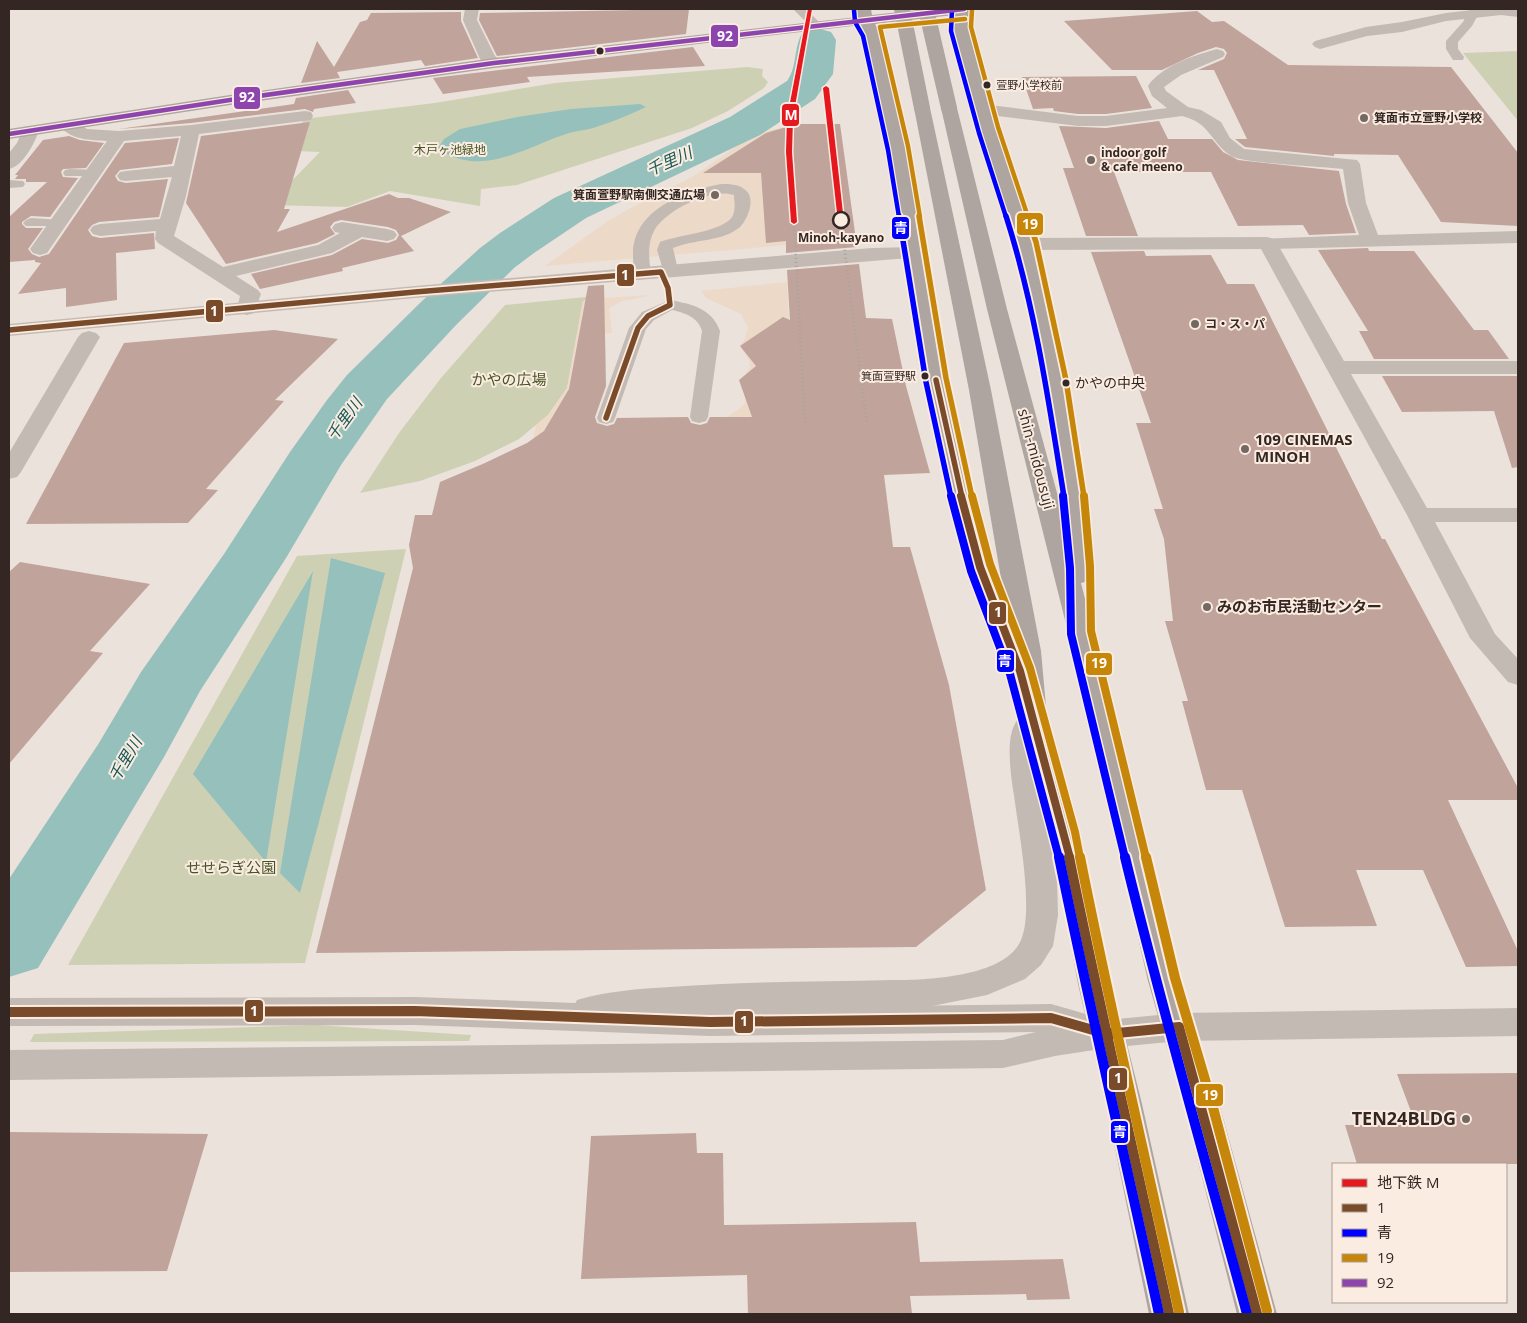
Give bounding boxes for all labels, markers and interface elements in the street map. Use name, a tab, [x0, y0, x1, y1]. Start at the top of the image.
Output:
line badge: 92	[710, 24, 739, 48]
text: 92	[717, 26, 733, 45]
unlabelled marker	[595, 46, 605, 56]
place label: 萱野小学校前	[996, 77, 1062, 92]
marker: 萱野小学校前	[982, 80, 992, 90]
line badge: 92	[233, 86, 261, 110]
text: 92	[239, 87, 255, 106]
line badge: M	[781, 103, 800, 127]
text: M	[784, 105, 798, 124]
place label: 箕面市立萱野小学校	[1374, 109, 1482, 126]
marker: 箕面市立萱野小学校	[1358, 112, 1370, 124]
water label: 千里川	[643, 140, 697, 181]
park label: 木戸ヶ池緑地	[414, 141, 486, 158]
place label: indoor golf & cafe meeno	[1101, 144, 1183, 175]
marker: indoor golf & cafe meeno	[1085, 154, 1097, 166]
place label: 箕面萱野駅南側交通広場	[573, 186, 705, 203]
marker: 箕面萱野駅南側交通広場	[709, 189, 721, 201]
marker: Minoh-kayano	[832, 211, 850, 229]
line badge: 19	[1016, 212, 1044, 236]
text: 19	[1022, 214, 1038, 233]
line badge: 青	[891, 216, 910, 240]
text: 青	[894, 218, 908, 237]
place label: Minoh-kayano	[798, 229, 884, 246]
line badge: 1	[616, 263, 635, 287]
text: 1	[621, 265, 629, 284]
line badge: 1	[205, 299, 224, 323]
text: 1	[210, 301, 218, 320]
place label: コ・ス・パ	[1205, 315, 1265, 332]
marker: コ・ス・パ	[1189, 318, 1201, 330]
place label: 箕面萱野駅	[861, 368, 916, 383]
park label: かやの広場	[471, 369, 547, 389]
marker: 箕面萱野駅	[920, 371, 930, 381]
place label: かやの中央	[1075, 373, 1145, 392]
marker: かやの中央	[1061, 378, 1071, 388]
water label: 千里川	[321, 392, 368, 445]
street label: shin-midousuji	[1014, 406, 1060, 511]
place label: 109 CINEMAS MINOH	[1255, 429, 1353, 466]
marker: 109 CINEMAS MINOH	[1239, 443, 1251, 455]
place label: みのお市民活動センター	[1217, 596, 1382, 616]
line badge: 1	[988, 601, 1007, 625]
marker: みのお市民活動センター	[1201, 601, 1213, 613]
text: 1	[994, 602, 1002, 621]
line badge: 青	[996, 649, 1015, 673]
text: 青	[998, 651, 1012, 670]
line badge: 19	[1085, 652, 1113, 676]
text: 19	[1091, 653, 1107, 672]
water label: 千里川	[103, 731, 148, 785]
park label: せせらぎ公園	[186, 857, 276, 877]
line badge: 1	[244, 999, 264, 1023]
text: 1	[250, 1001, 258, 1020]
line badge: 1	[734, 1010, 754, 1034]
text: 1	[740, 1011, 748, 1030]
line badge: 1	[1108, 1067, 1128, 1091]
text: 1	[1114, 1068, 1122, 1087]
line badge: 19	[1195, 1083, 1224, 1107]
text: 19	[1202, 1085, 1218, 1104]
place label: TEN24BLDG	[1352, 1106, 1456, 1130]
marker: TEN24BLDG	[1460, 1113, 1472, 1125]
line badge: 青	[1110, 1120, 1129, 1144]
text: 青	[1113, 1122, 1127, 1141]
legend	[1332, 1163, 1507, 1303]
text: 地下鉄 M	[1377, 1172, 1439, 1192]
text: 1	[1377, 1197, 1386, 1217]
text: 青	[1377, 1222, 1392, 1242]
text: 19	[1377, 1247, 1394, 1267]
text: 92	[1377, 1272, 1394, 1292]

